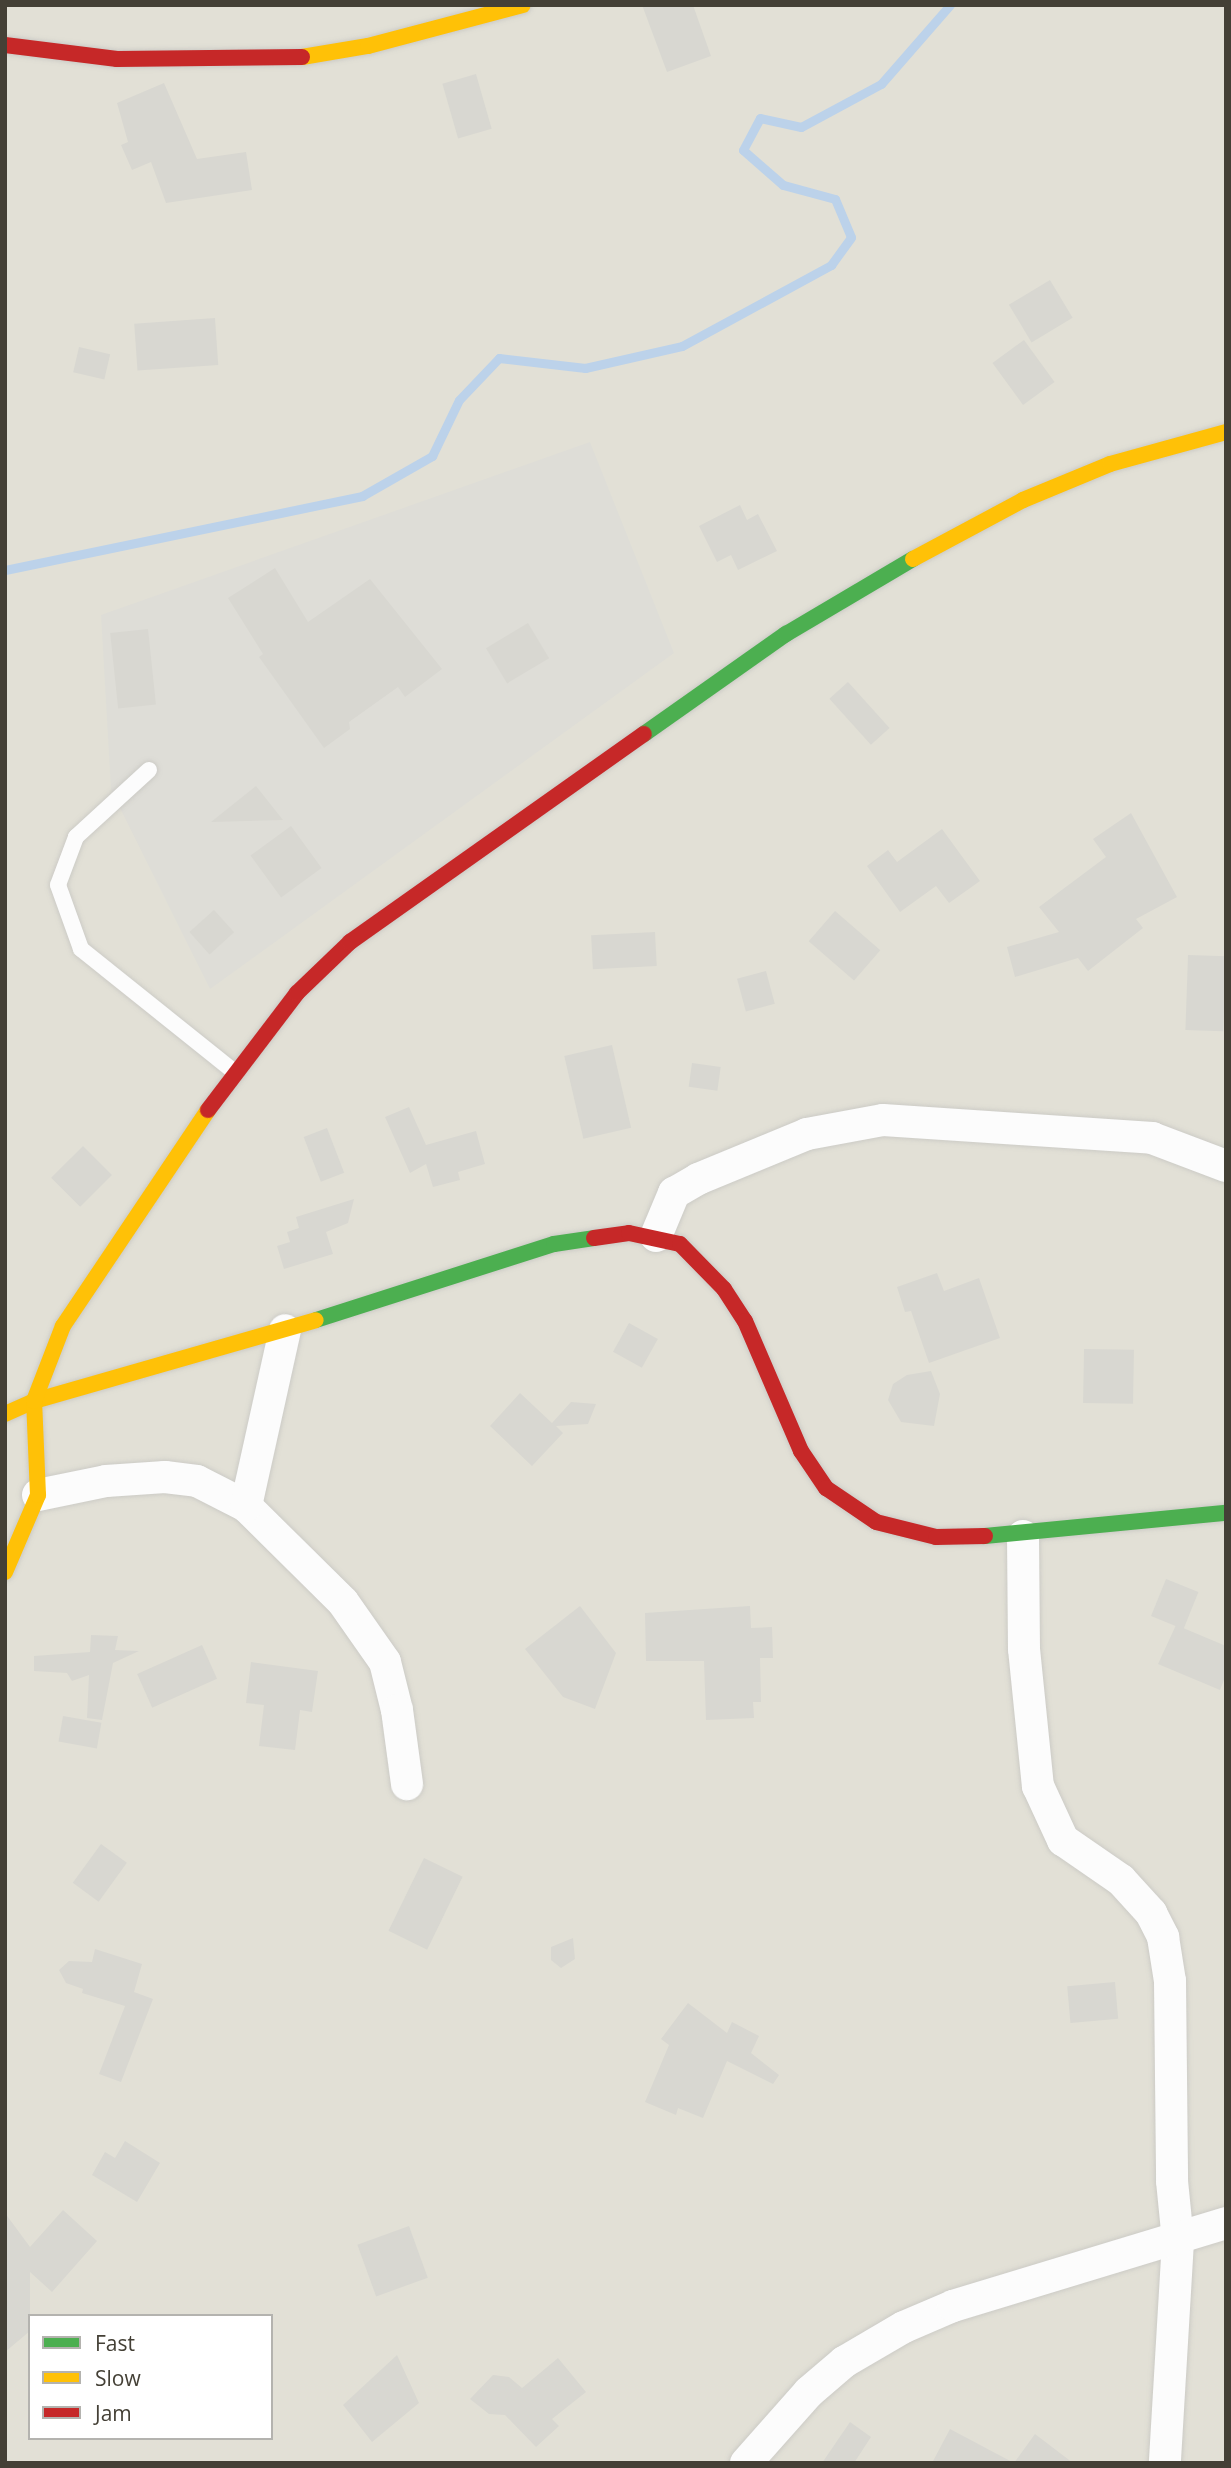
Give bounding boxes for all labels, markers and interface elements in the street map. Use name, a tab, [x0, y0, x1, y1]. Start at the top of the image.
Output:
legend	[28, 2314, 273, 2440]
text: Fast	[95, 2329, 135, 2357]
text: Slow	[95, 2364, 141, 2392]
text: Jam	[95, 2399, 132, 2427]

